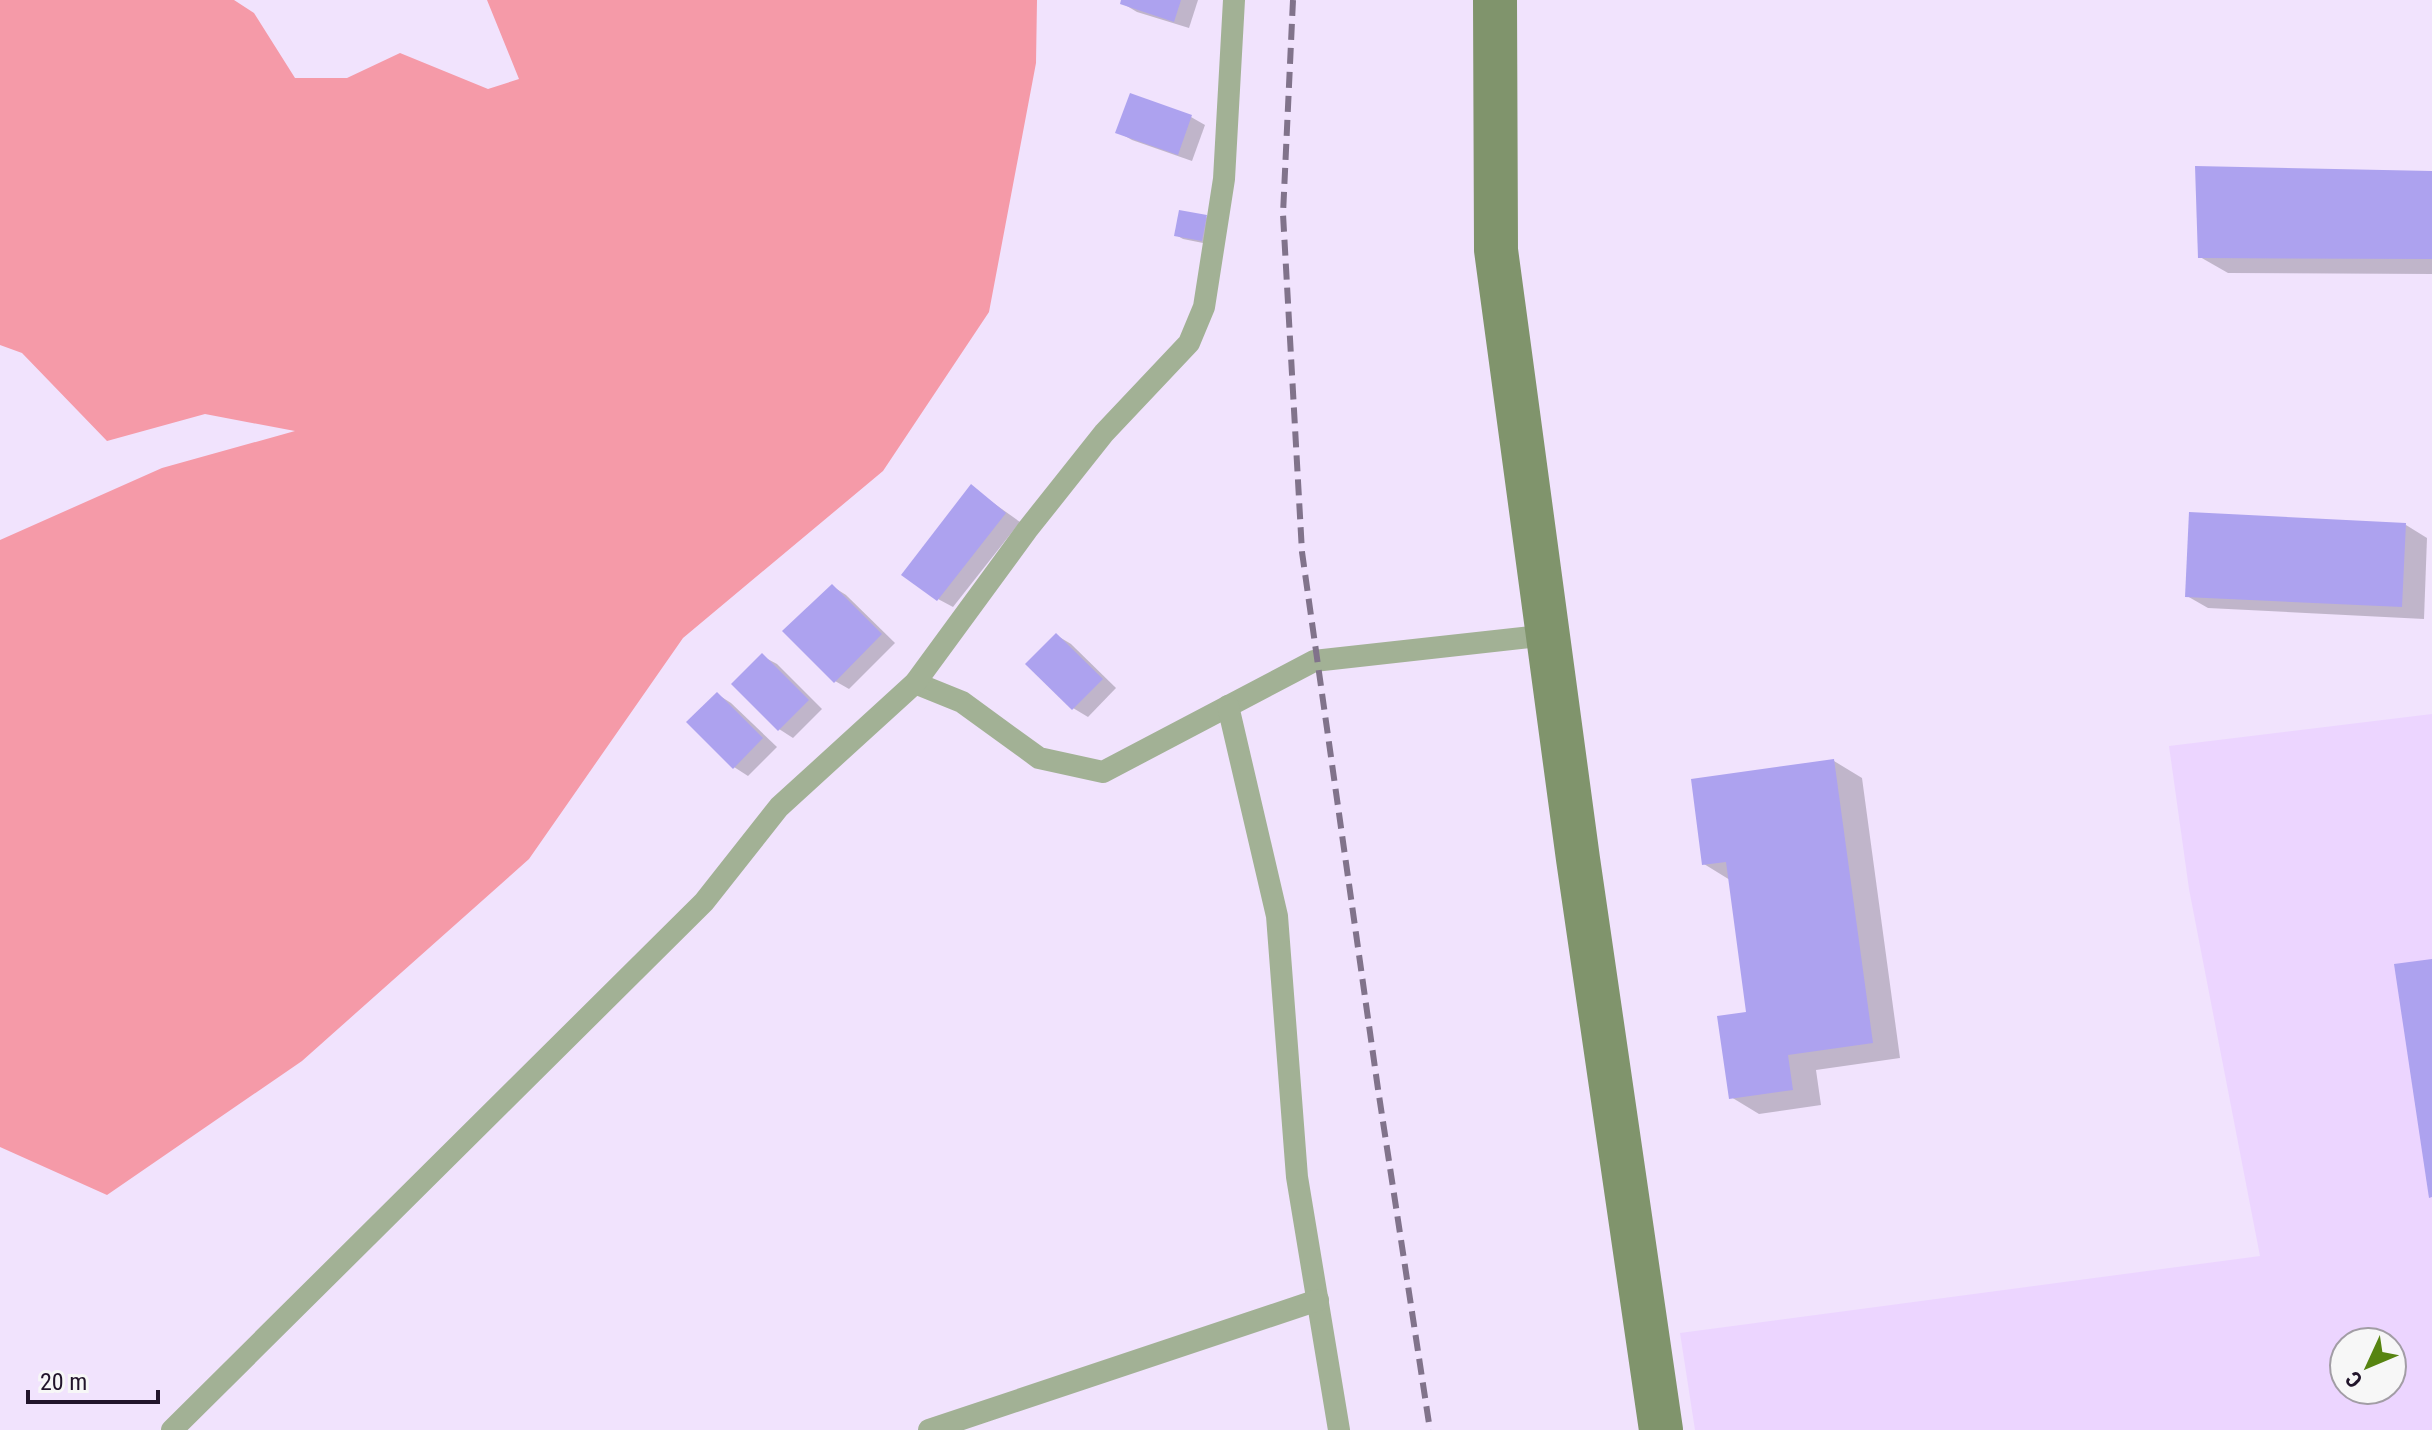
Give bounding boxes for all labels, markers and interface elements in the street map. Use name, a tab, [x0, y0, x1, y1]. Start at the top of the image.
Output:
north arrow	[2328, 1326, 2408, 1406]
scale bar	[28, 1354, 158, 1404]
text: С	[2341, 1366, 2367, 1393]
text: 20 m	[40, 1368, 87, 1396]

